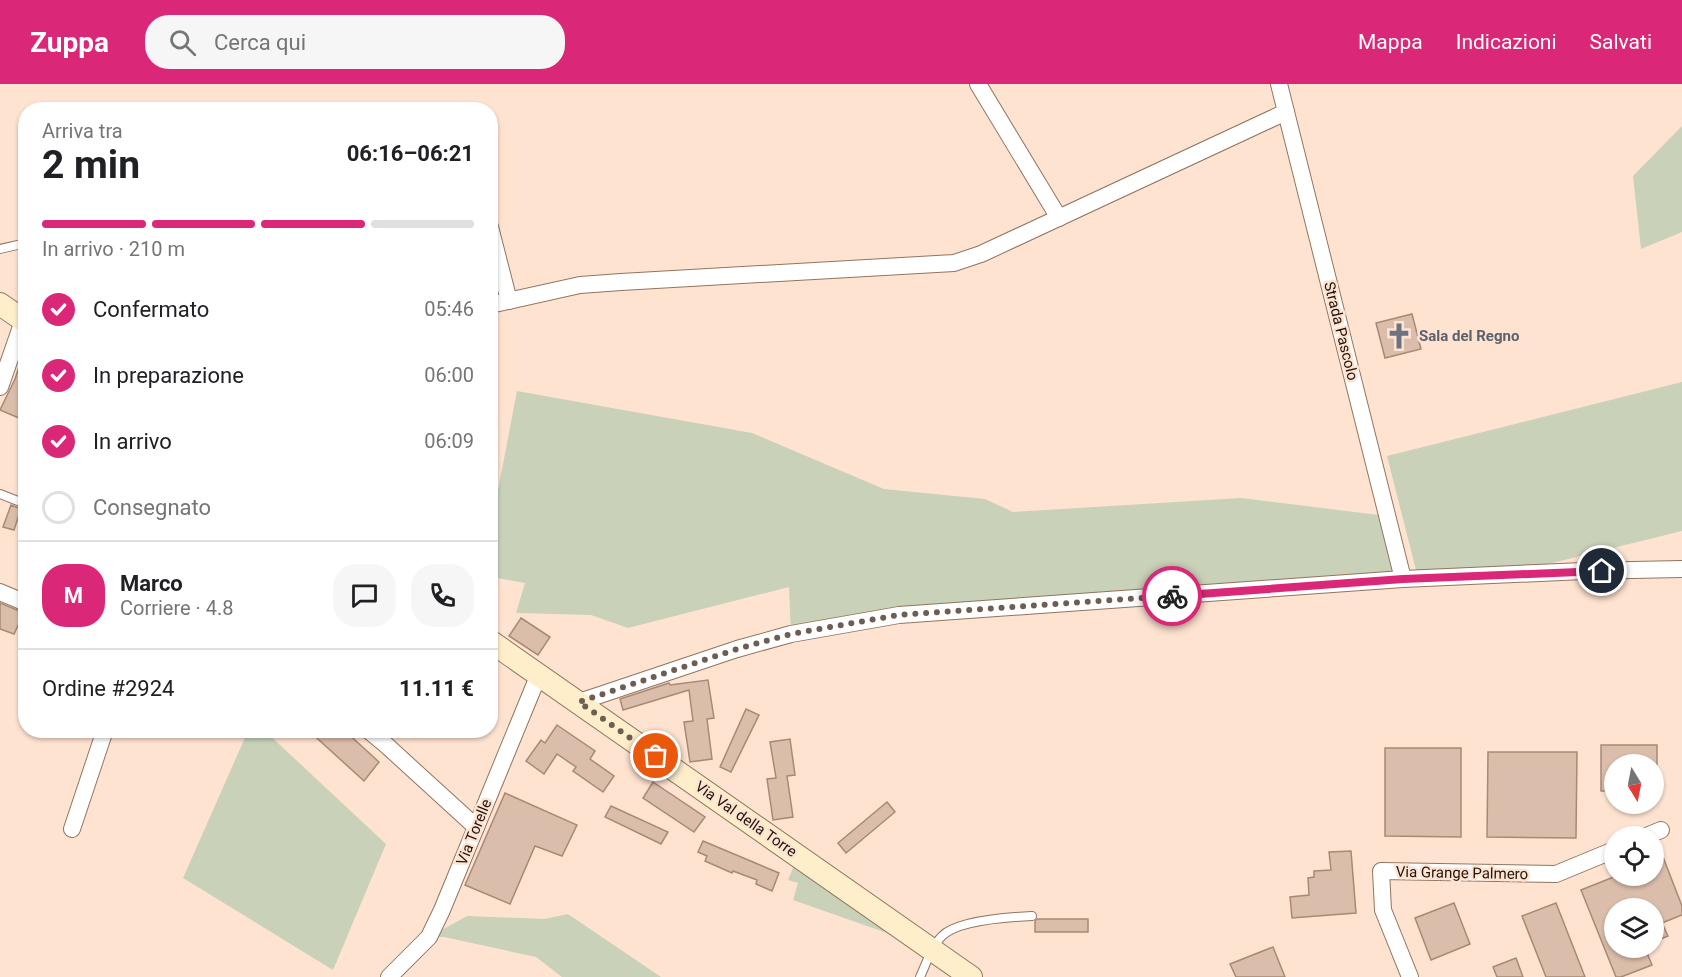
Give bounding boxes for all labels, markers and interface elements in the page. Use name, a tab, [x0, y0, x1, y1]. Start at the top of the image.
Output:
search box	[145, 15, 565, 69]
text: Zuppa	[30, 26, 109, 59]
icon: search	[166, 26, 199, 59]
text: Cerca qui	[214, 30, 306, 55]
text: Mappa	[1358, 30, 1423, 54]
text: Indicazioni	[1456, 30, 1557, 54]
text: Salvati	[1590, 30, 1652, 54]
text: Arriva tra	[42, 119, 123, 143]
text: 06:16–06:21	[347, 141, 474, 166]
text: 2 min	[42, 142, 140, 188]
text: In arrivo · 210 m	[42, 237, 185, 261]
street label: Strada Pascolo	[1320, 280, 1362, 382]
icon: check	[42, 293, 75, 326]
text: Confermato	[93, 297, 209, 322]
text: 05:46	[424, 297, 474, 321]
church icon: Sala del Regno	[1384, 321, 1414, 351]
place label: Sala del Regno	[1419, 327, 1519, 345]
icon: check	[42, 359, 75, 392]
text: In preparazione	[93, 363, 244, 388]
text: 06:00	[424, 363, 474, 387]
icon: check	[42, 425, 75, 458]
text: In arrivo	[93, 429, 172, 454]
text: 06:09	[424, 429, 474, 453]
text: Consegnato	[93, 495, 211, 520]
pin	[1576, 545, 1627, 596]
icon: home	[1585, 554, 1618, 587]
button: chat	[333, 564, 396, 627]
button: phone	[411, 564, 474, 627]
courier	[1142, 566, 1202, 626]
text: Marco	[120, 571, 183, 596]
icon: bike	[1156, 580, 1189, 613]
text: M	[64, 583, 83, 608]
text: Corriere · 4.8	[120, 596, 234, 620]
text: Ordine #2924	[42, 676, 174, 701]
text: 11.11 €	[399, 676, 474, 701]
pin	[630, 730, 681, 781]
icon: bag	[639, 739, 672, 772]
north arrow	[1604, 754, 1664, 814]
map controls	[1604, 754, 1664, 958]
street label: Via Val della Torre	[692, 777, 800, 861]
street label: Via Torelle	[453, 796, 495, 868]
button: locate	[1604, 826, 1664, 886]
street label: Via Grange Palmero	[1396, 863, 1528, 883]
button: layers	[1604, 898, 1664, 958]

